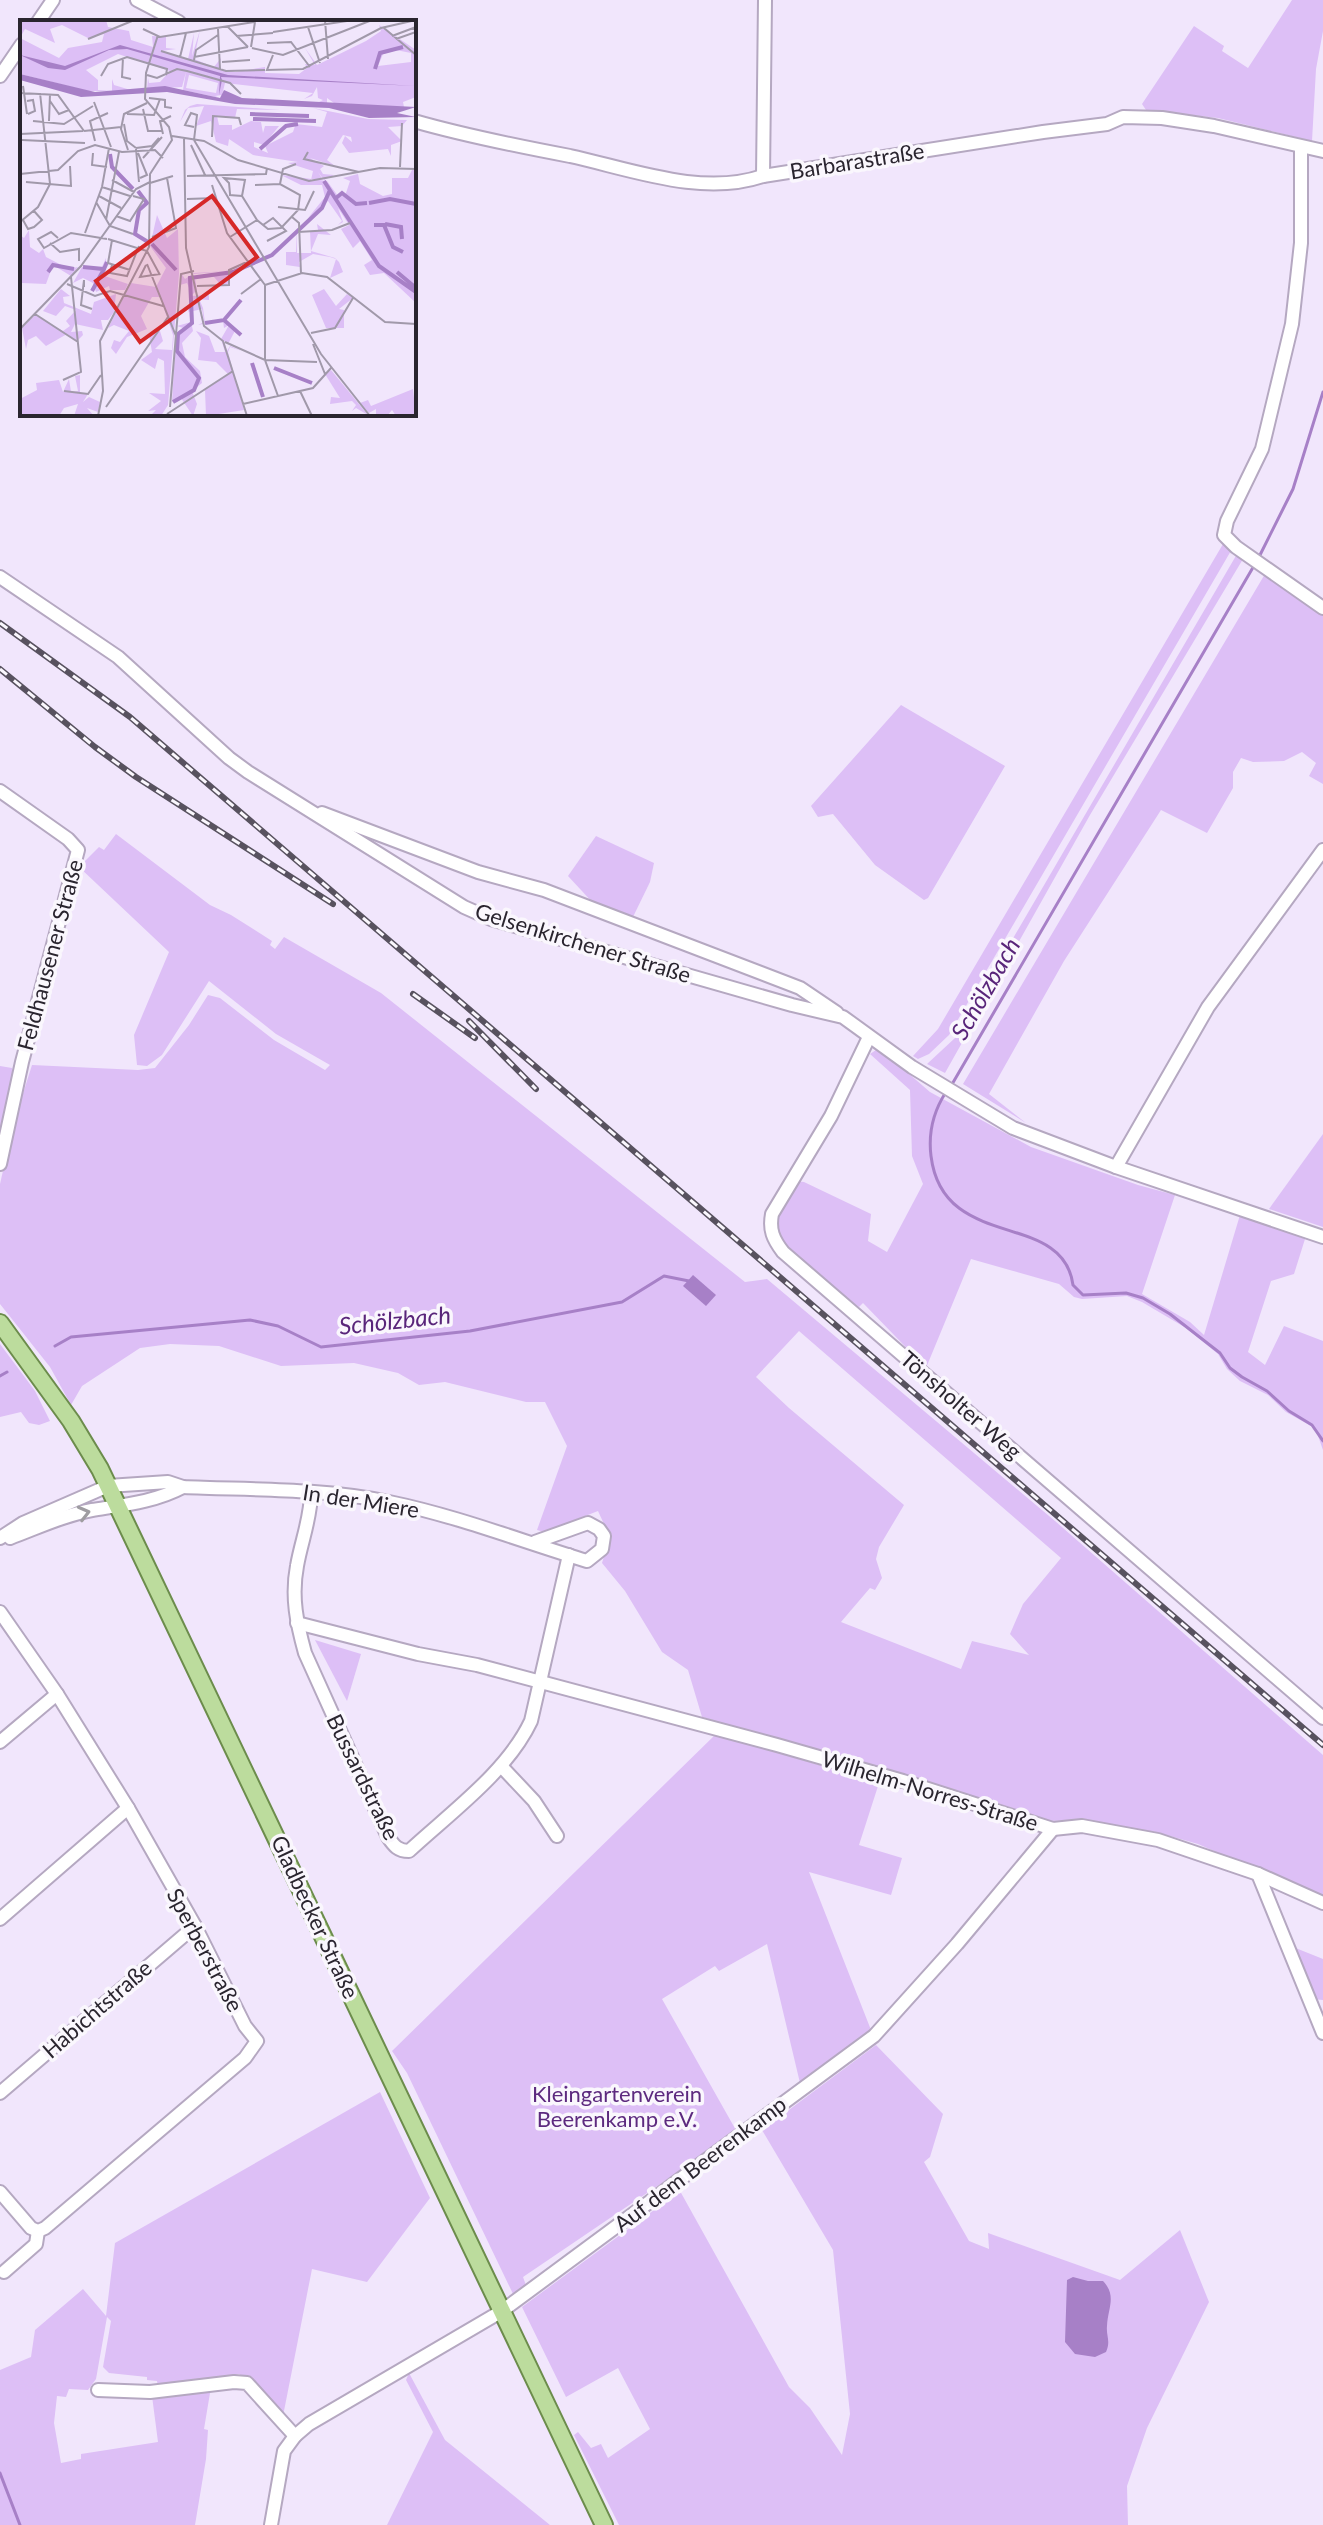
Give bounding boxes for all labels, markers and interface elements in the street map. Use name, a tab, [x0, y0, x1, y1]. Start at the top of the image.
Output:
inset map	[20, 20, 416, 416]
street label: Barbarastraße	[788, 137, 926, 184]
street label: Feldhausener Straße	[11, 856, 88, 1053]
street label: Gelsenkirchener Straße	[472, 897, 694, 988]
water label: Schölzbach	[944, 932, 1025, 1044]
water label: Schölzbach	[337, 1299, 452, 1340]
street label: Tönsholter Weg	[895, 1345, 1027, 1465]
street label: In der Miere	[301, 1478, 421, 1523]
one-way arrow	[77, 1505, 91, 1522]
street label: Bussardstraße	[321, 1709, 406, 1844]
street label: Wilhelm-Norres-Straße	[819, 1745, 1042, 1836]
street label: Gladbecker Straße	[266, 1831, 365, 2003]
street label: Sperberstraße	[162, 1883, 249, 2016]
street label: Habichtstraße	[36, 1954, 157, 2063]
park label: Kleingartenverein Beerenkamp e.V.	[532, 2080, 702, 2132]
street label: Auf dem Beerenkamp	[608, 2090, 791, 2237]

